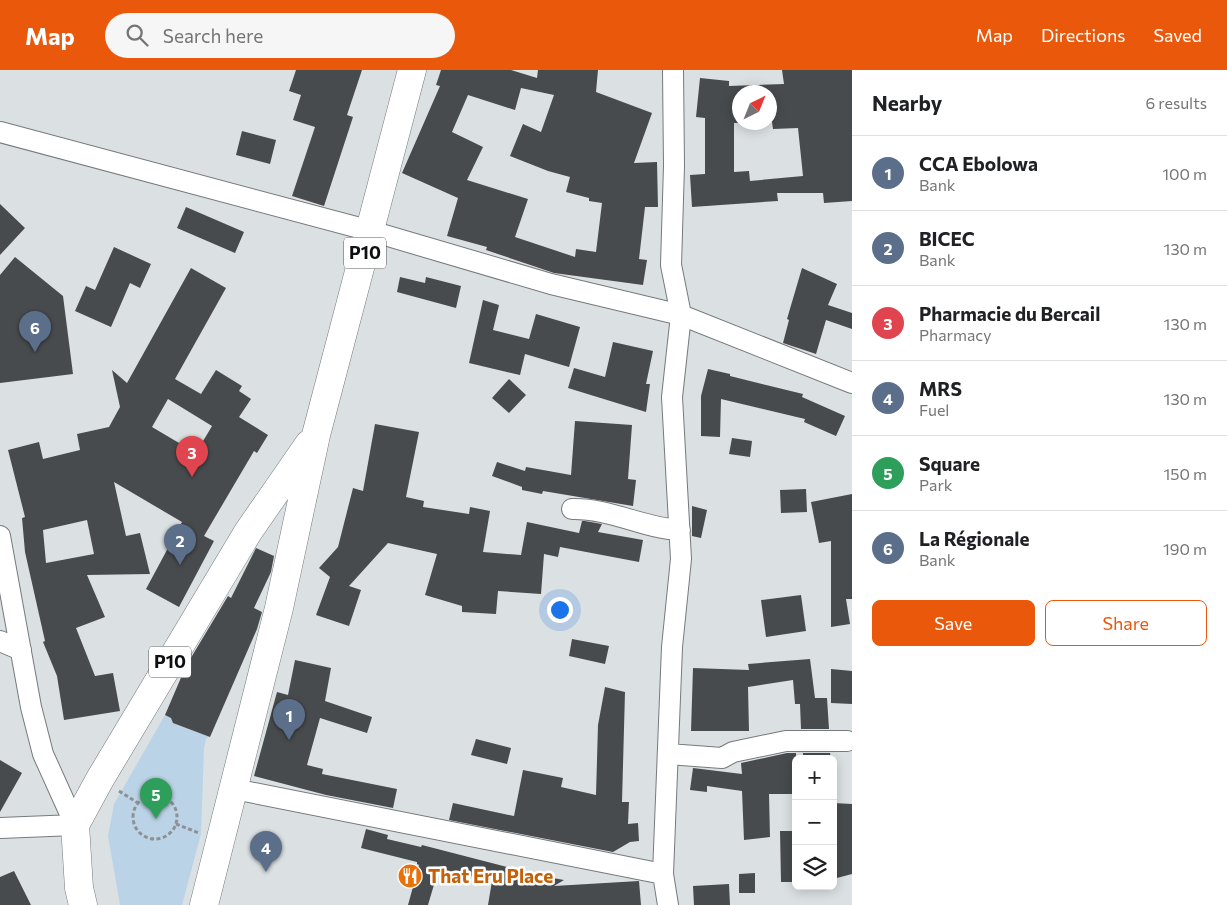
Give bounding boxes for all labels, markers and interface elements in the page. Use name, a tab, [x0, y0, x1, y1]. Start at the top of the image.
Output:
search box	[105, 13, 455, 58]
text: Map	[25, 21, 75, 50]
icon: search	[123, 21, 151, 49]
text: Search here	[163, 24, 263, 47]
text: Map	[976, 24, 1013, 46]
text: Directions	[1041, 24, 1125, 46]
text: Saved	[1153, 24, 1202, 46]
north arrow	[732, 85, 777, 130]
text: Nearby	[872, 90, 942, 115]
text: 6 results	[1146, 93, 1207, 112]
text: CCA Ebolowa	[919, 152, 1038, 175]
text: 1	[884, 164, 892, 183]
text: 100 m	[1162, 164, 1207, 183]
text: Bank	[919, 175, 956, 194]
text: BICEC	[919, 227, 975, 250]
road number: P10	[344, 238, 386, 268]
text: 2	[883, 239, 893, 258]
text: 130 m	[1164, 239, 1207, 258]
text: Bank	[919, 250, 956, 269]
text: Pharmacie du Bercail	[919, 302, 1100, 325]
pin: 6	[19, 311, 51, 352]
text: 3	[883, 314, 893, 333]
text: 130 m	[1164, 314, 1207, 333]
text: Pharmacy	[919, 325, 992, 344]
text: MRS	[919, 377, 962, 400]
text: 4	[883, 389, 893, 408]
text: 130 m	[1164, 389, 1207, 408]
text: Fuel	[919, 400, 949, 419]
pin: 3	[176, 436, 208, 477]
text: Square	[919, 452, 980, 475]
text: 5	[883, 464, 893, 483]
text: 150 m	[1164, 464, 1207, 483]
text: Park	[919, 475, 952, 494]
pin: 2	[164, 524, 196, 565]
text: La Régionale	[919, 527, 1029, 550]
text: 6	[883, 539, 893, 558]
text: 190 m	[1163, 539, 1207, 558]
text: Bank	[919, 550, 956, 569]
your location	[547, 597, 573, 623]
button: Save	[872, 600, 1035, 646]
button: Share	[1045, 600, 1207, 646]
road number: P10	[149, 646, 191, 678]
pin: 1	[273, 699, 305, 740]
map controls	[792, 755, 837, 890]
button: +	[792, 755, 837, 800]
pin: 5	[140, 778, 172, 819]
button: −	[792, 800, 837, 845]
pin: 4	[250, 831, 282, 872]
button: layers	[792, 845, 837, 890]
restaurant icon: That Eru Place	[397, 863, 423, 889]
place label: That Eru Place	[428, 864, 553, 887]

